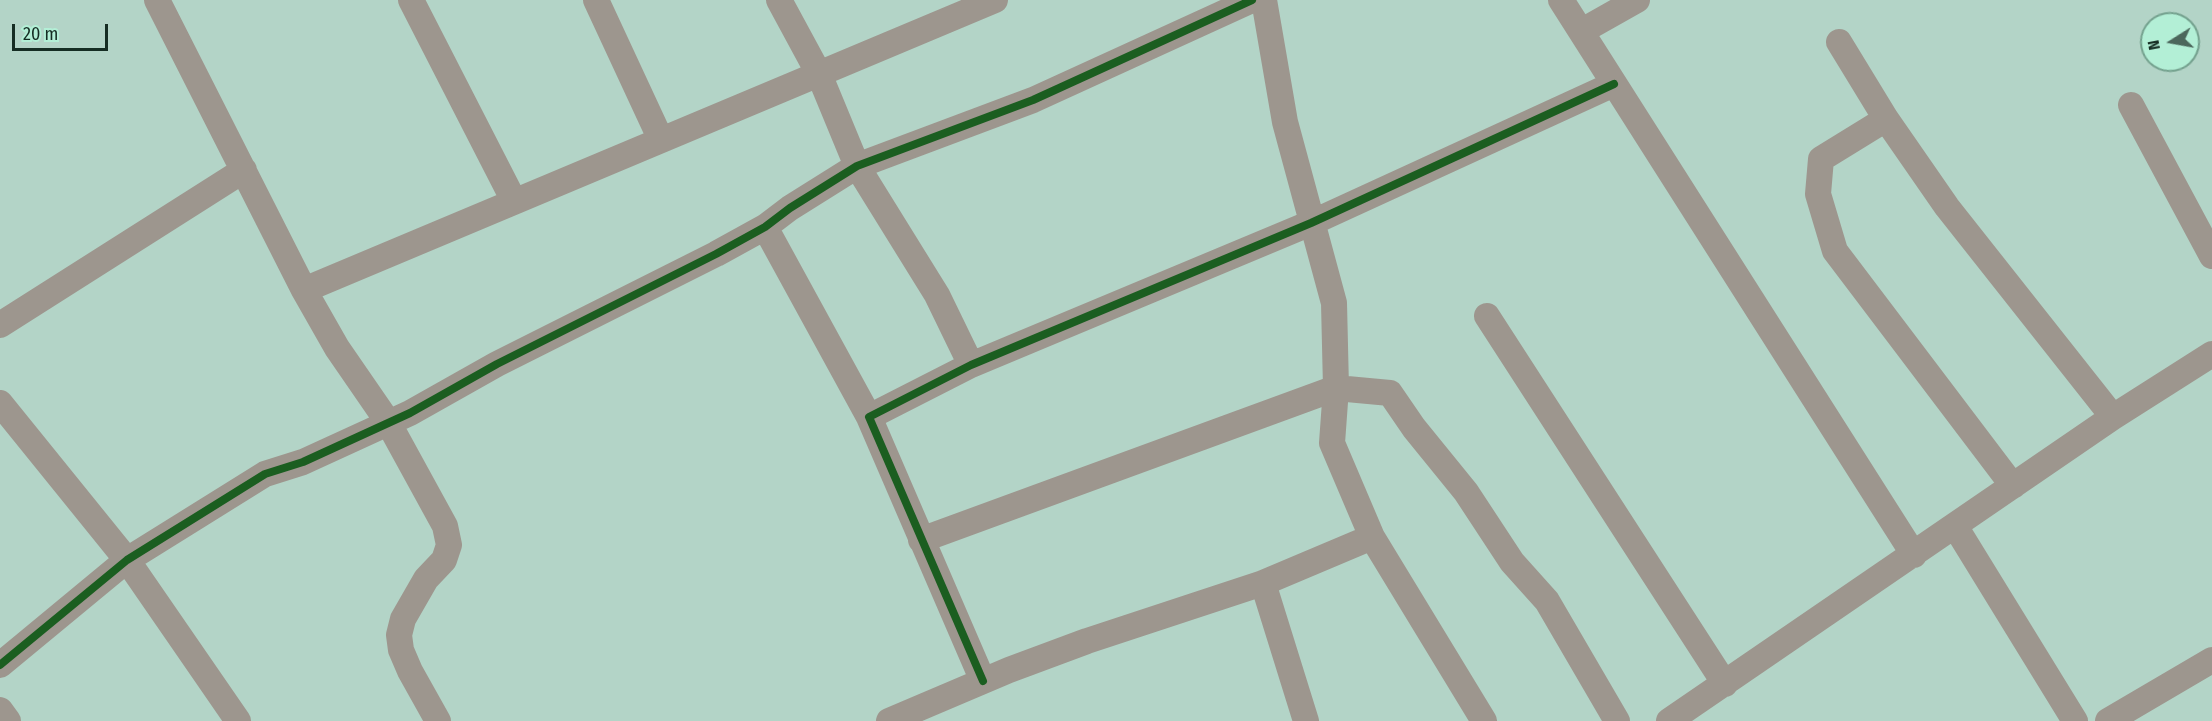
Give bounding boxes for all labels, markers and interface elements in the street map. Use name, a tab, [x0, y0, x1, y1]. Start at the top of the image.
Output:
scale bar	[15, 12, 111, 50]
north arrow	[2140, 12, 2200, 72]
text: 20 m	[23, 23, 58, 45]
text: N	[2144, 39, 2164, 52]

